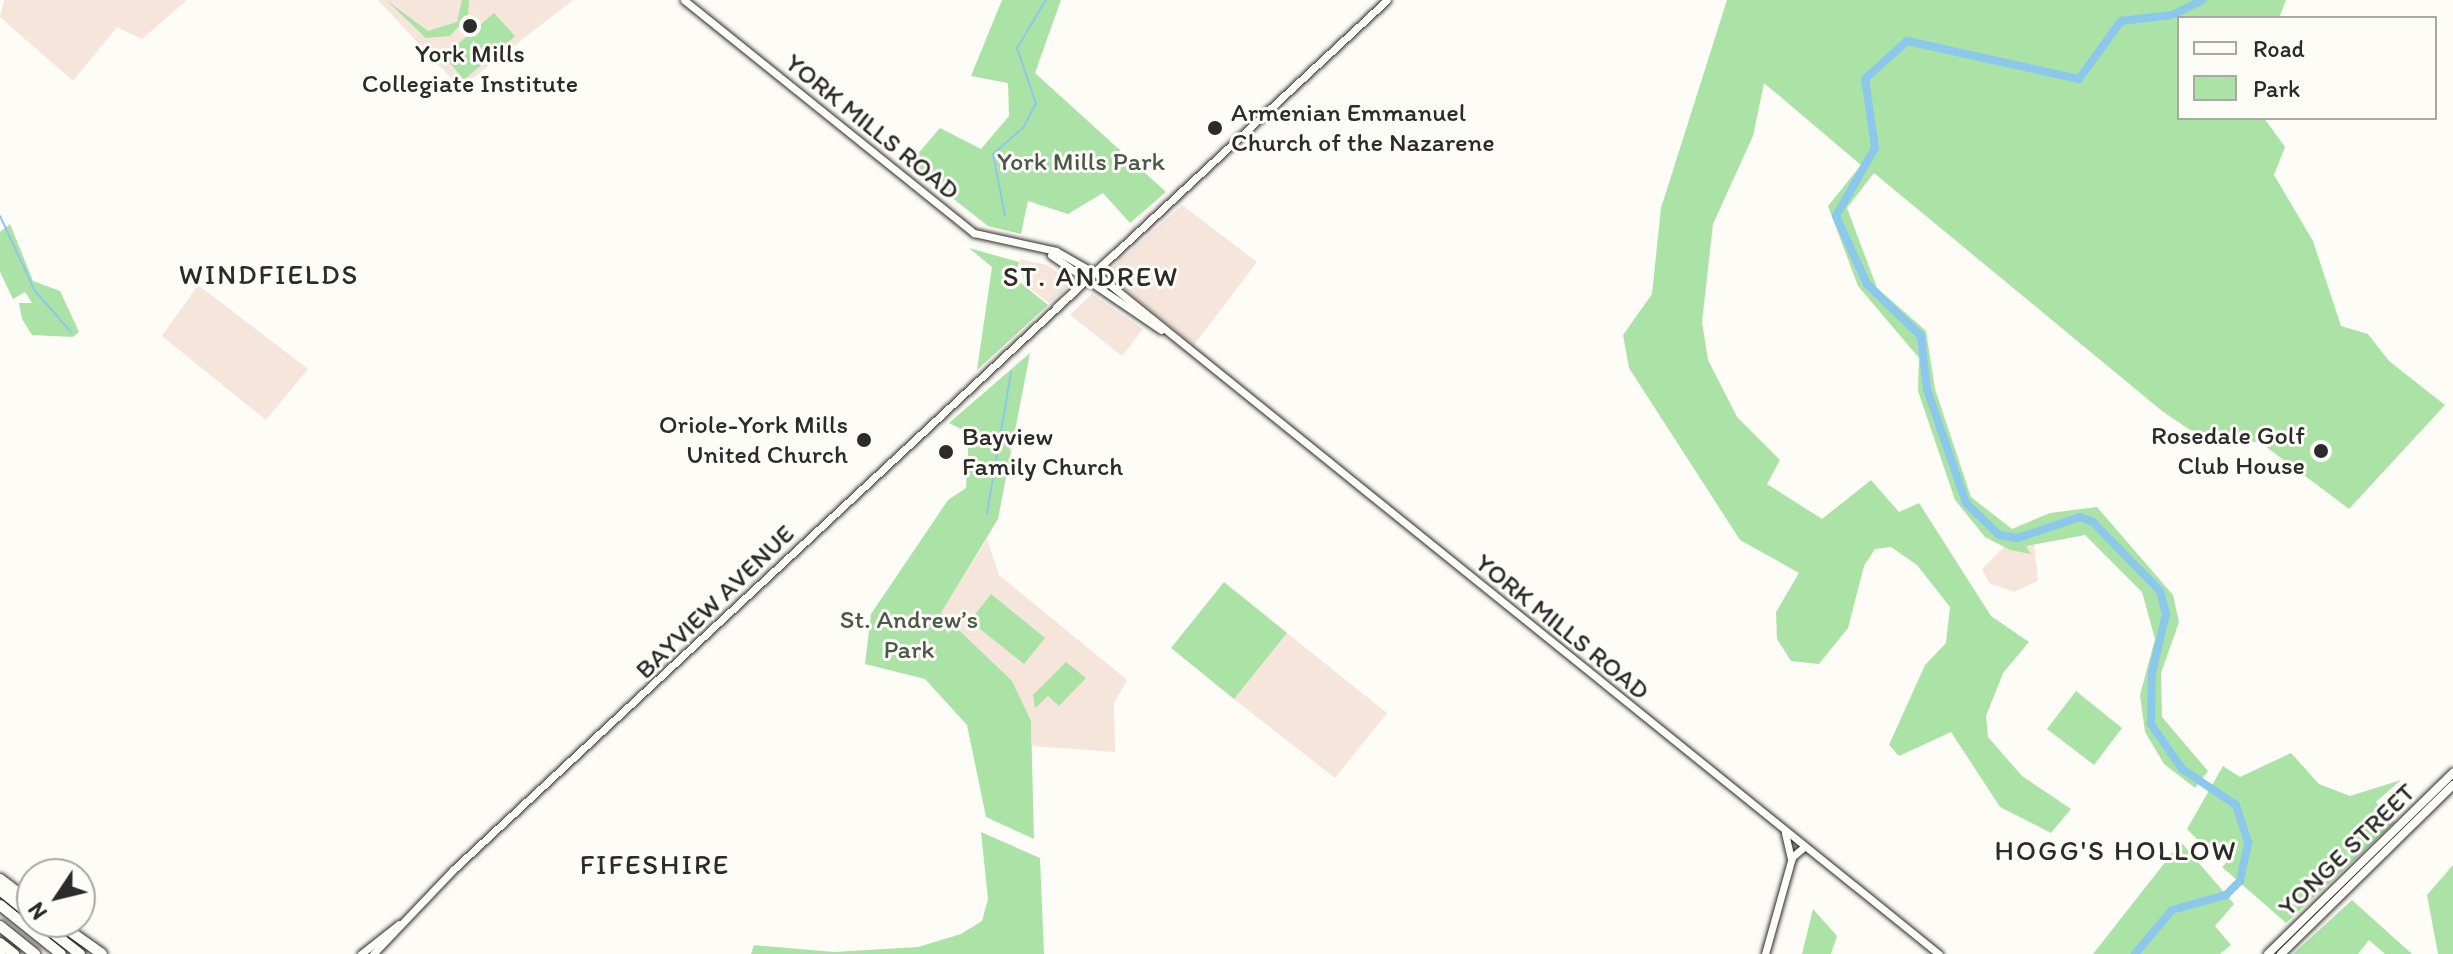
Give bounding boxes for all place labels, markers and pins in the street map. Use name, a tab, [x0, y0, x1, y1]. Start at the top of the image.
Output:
marker: York Mills Collegiate Institute	[461, 17, 479, 35]
place label: York Mills Collegiate Institute	[361, 38, 579, 100]
place label: Armenian Emmanuel Church of the Nazarene	[1231, 97, 1494, 158]
marker: Armenian Emmanuel Church of the Nazarene	[1206, 119, 1224, 137]
place label: Oriole-York Mills United Church	[659, 409, 848, 470]
place label: Rosedale Golf Club House	[2151, 420, 2305, 482]
place label: Bayview Family Church	[962, 421, 1123, 482]
marker: Oriole-York Mills United Church	[855, 431, 873, 449]
marker: Rosedale Golf Club House	[2312, 442, 2330, 460]
marker: Bayview Family Church	[937, 443, 955, 461]

